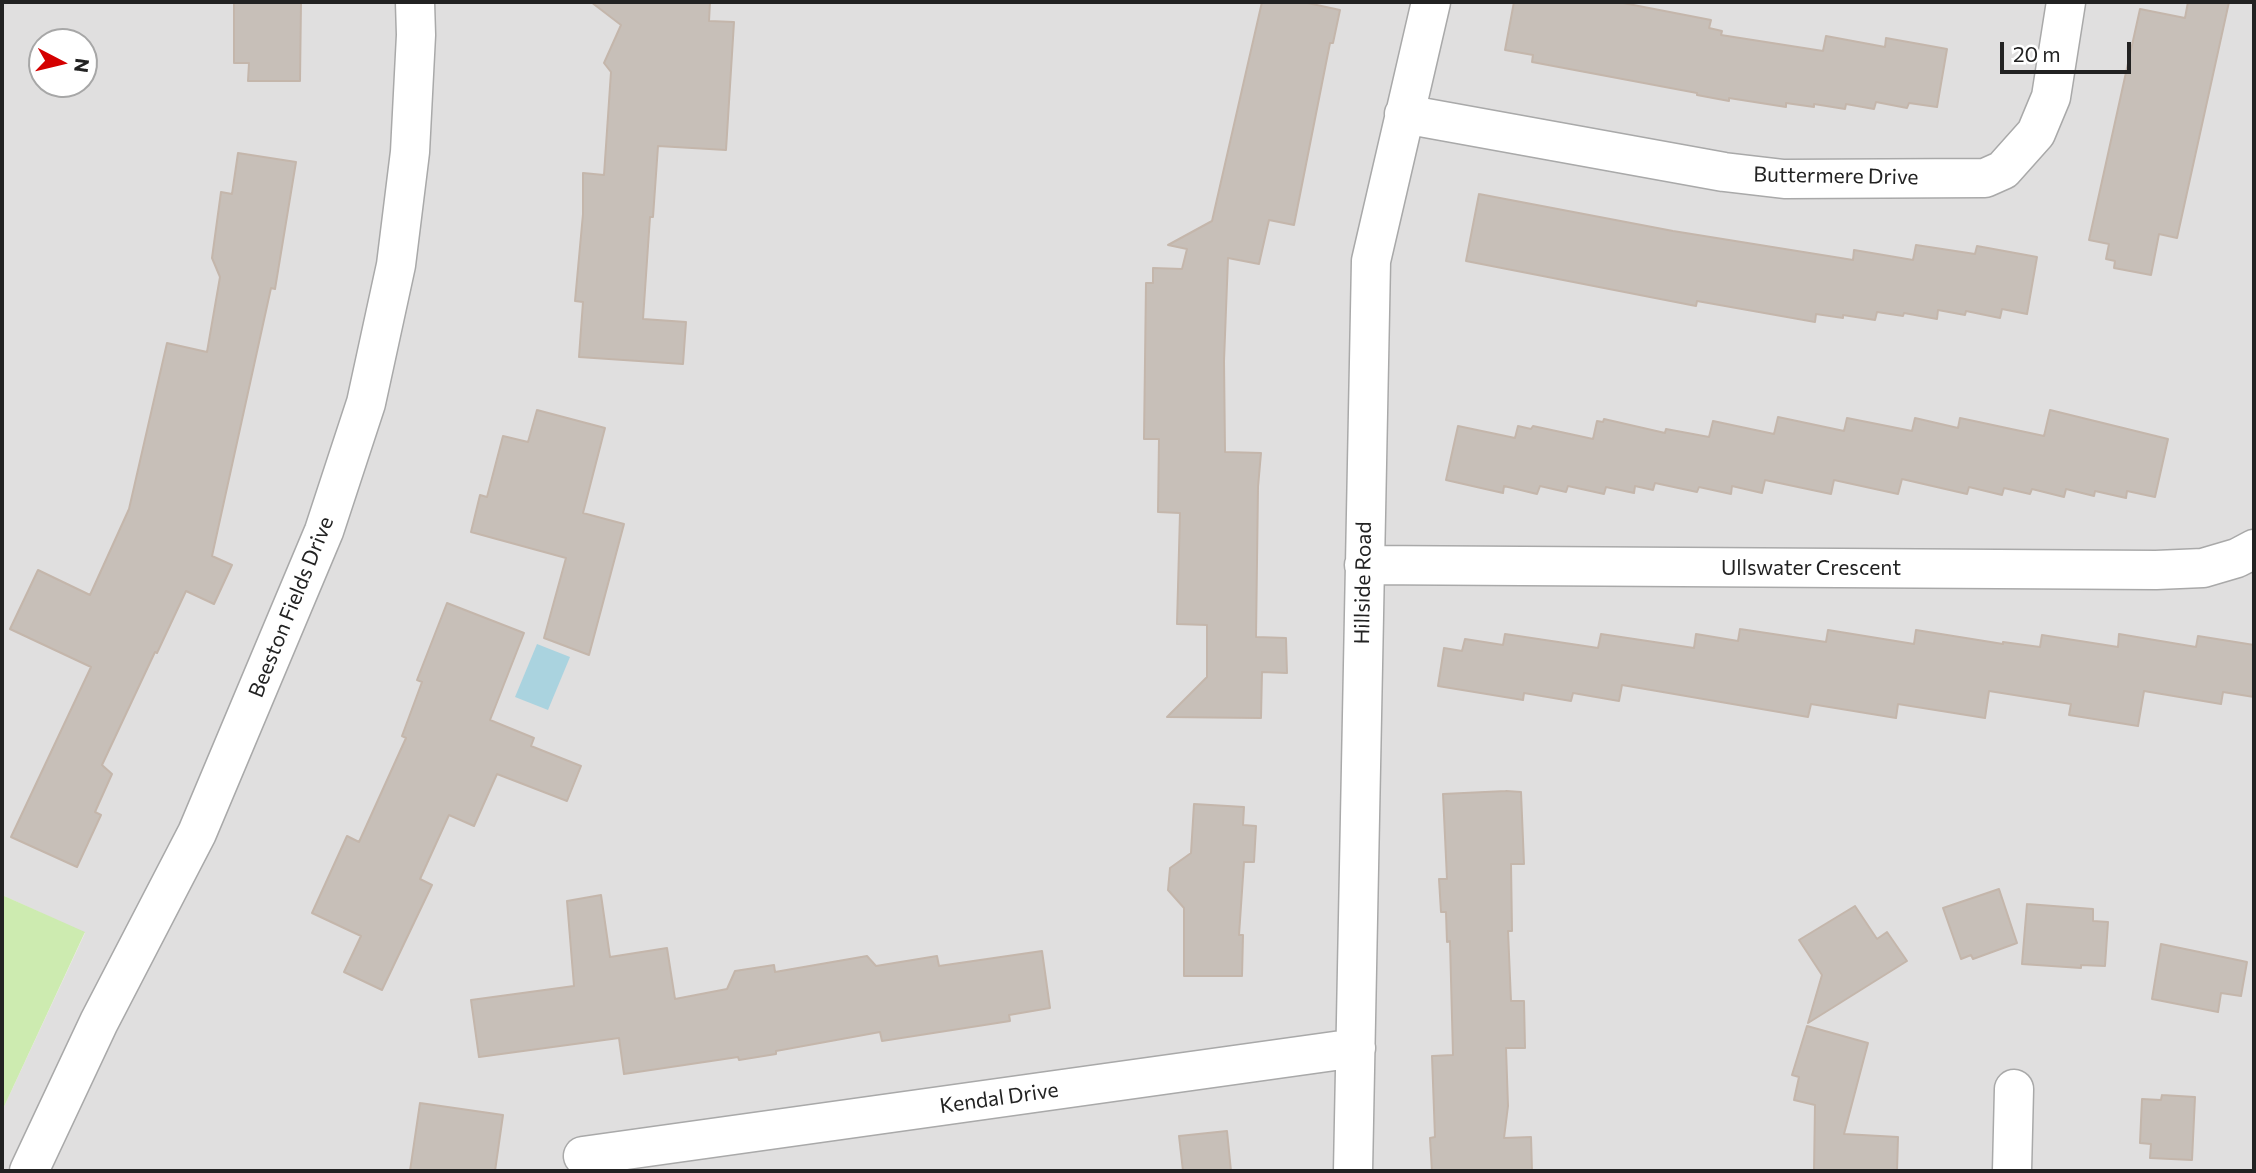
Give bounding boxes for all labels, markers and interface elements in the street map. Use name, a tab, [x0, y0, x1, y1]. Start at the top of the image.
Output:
north arrow	[28, 28, 98, 98]
scale bar	[2004, 28, 2135, 72]
text: 20 m	[2013, 41, 2061, 66]
text: N	[70, 57, 95, 74]
street label: Buttermere Drive	[1753, 162, 1919, 190]
street label: Beeston Fields Drive	[243, 513, 339, 701]
street label: Hillside Road	[1349, 521, 1377, 645]
street label: Ullswater Crescent	[1721, 555, 1901, 581]
street label: Kendal Drive	[938, 1077, 1060, 1119]

